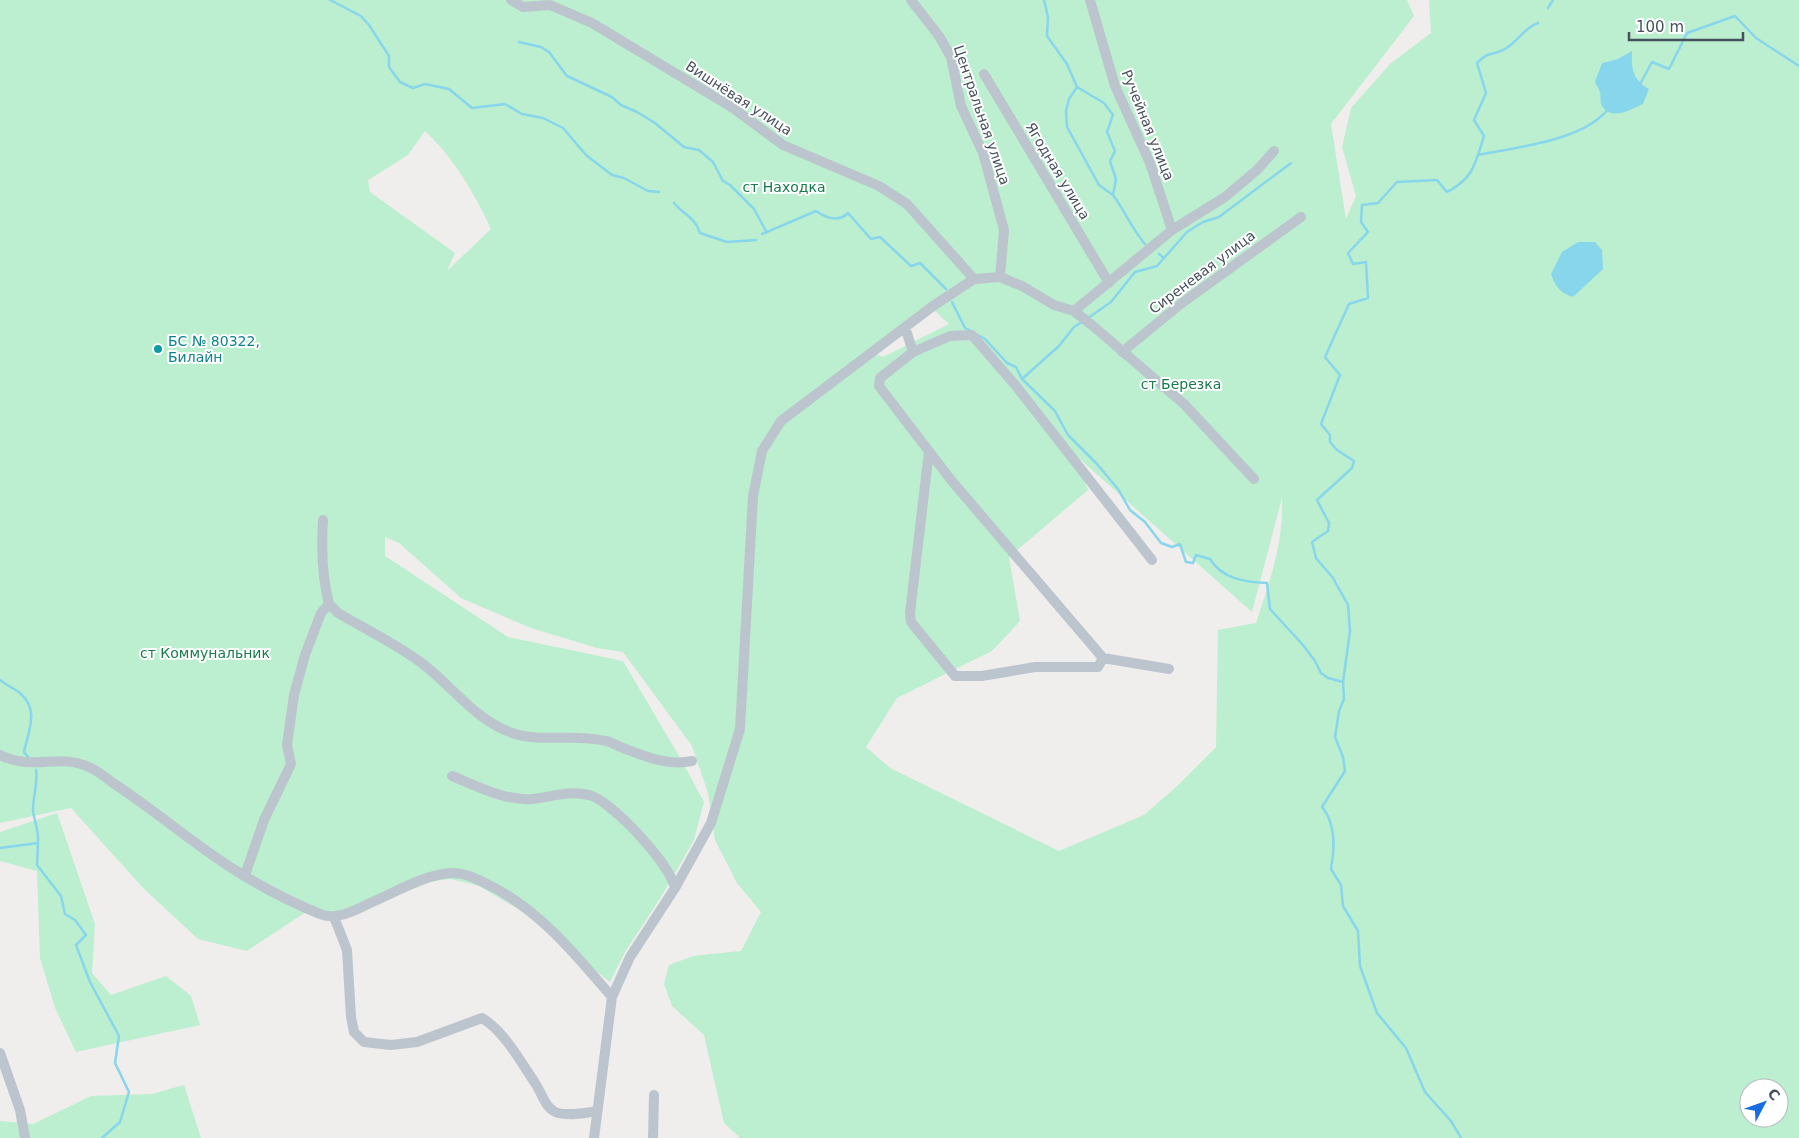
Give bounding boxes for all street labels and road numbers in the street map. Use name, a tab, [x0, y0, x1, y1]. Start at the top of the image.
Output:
street label: Центральная улица	[951, 43, 1013, 187]
street label: Вишнёвая улица	[683, 58, 795, 138]
street label: Ручейная улица	[1119, 67, 1177, 183]
street label: Ягодная улица	[1023, 120, 1093, 222]
street label: Сиреневая улица	[1146, 227, 1258, 317]

